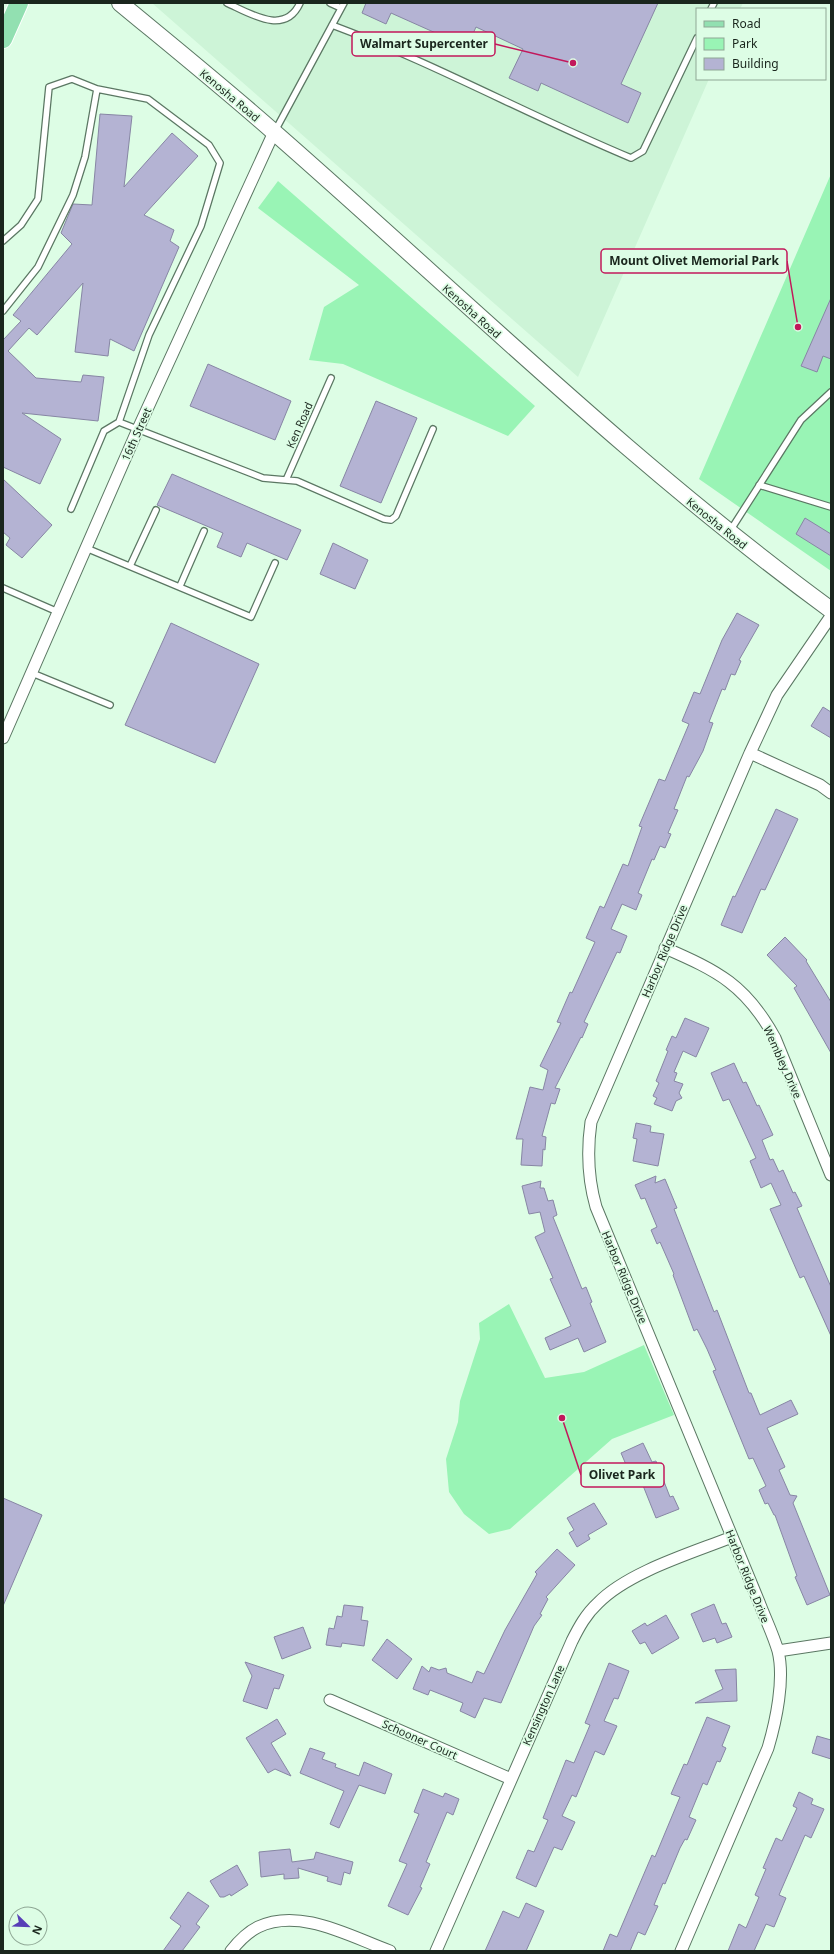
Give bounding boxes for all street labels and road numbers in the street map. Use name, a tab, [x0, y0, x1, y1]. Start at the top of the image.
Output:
street label: Kenosha Road	[197, 65, 263, 125]
street label: Kenosha Road	[439, 281, 505, 341]
street label: Ken Road	[282, 400, 316, 450]
street label: 16th Street	[118, 405, 154, 463]
street label: Kenosha Road	[684, 494, 750, 552]
street label: Harbor Ridge Drive	[638, 902, 690, 1000]
street label: Wembley Drive	[760, 1023, 806, 1101]
street label: Harbor Ridge Drive	[599, 1228, 651, 1326]
street label: Harbor Ridge Drive	[722, 1527, 774, 1625]
street label: Kensington Lane	[519, 1662, 567, 1748]
street label: Schooner Court	[380, 1716, 460, 1762]

